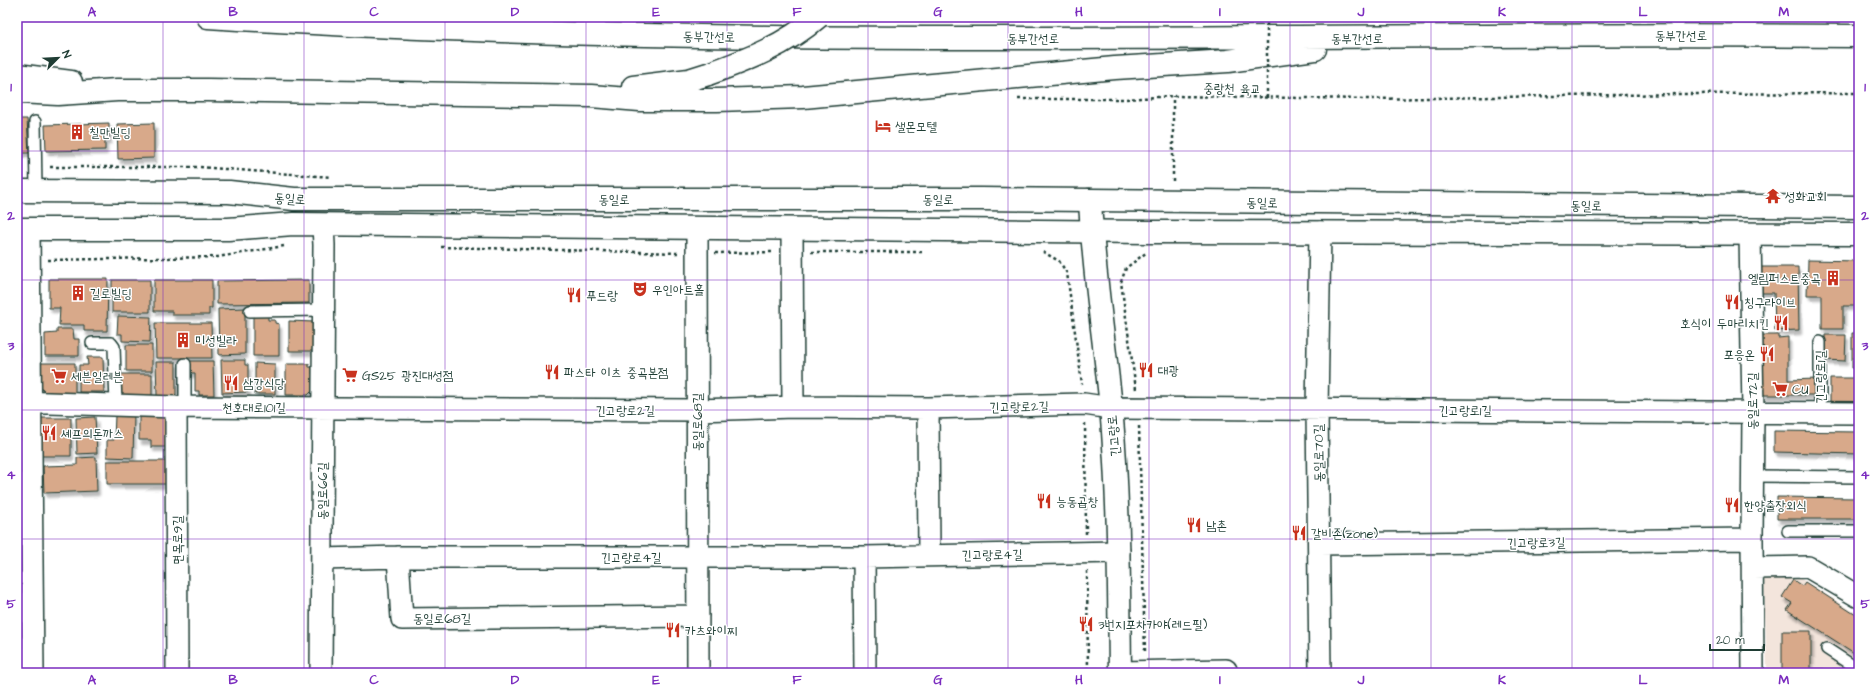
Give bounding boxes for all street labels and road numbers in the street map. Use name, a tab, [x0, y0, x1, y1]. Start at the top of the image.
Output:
street label: 동부간선로	[1655, 27, 1707, 45]
street label: 동부간선로	[683, 28, 735, 46]
street label: 동부간선로	[1007, 30, 1059, 48]
street label: 동부간선로	[1331, 30, 1383, 48]
street label: 중랑천 육교	[1203, 79, 1261, 99]
street label: 동일로	[274, 189, 306, 209]
street label: 동일로	[598, 191, 630, 209]
street label: 동일로	[922, 191, 954, 209]
street label: 동일로	[1246, 194, 1278, 212]
street label: 동일로	[1570, 197, 1602, 215]
street label: 긴고랑로1길	[1812, 350, 1830, 404]
street label: 동일로72길	[1744, 372, 1762, 430]
street label: 동일로68길	[689, 393, 707, 451]
street label: 긴고랑로2길	[989, 397, 1049, 417]
street label: 천호대로101길	[222, 399, 286, 417]
street label: 긴고랑로2길	[595, 402, 655, 420]
street label: 긴고랑로1길	[1438, 402, 1492, 420]
street label: 긴고랑로	[1103, 414, 1125, 458]
street label: 동일로70길	[1309, 424, 1329, 482]
street label: 동일로66길	[314, 462, 332, 520]
street label: 면목로9길	[169, 515, 187, 565]
street label: 긴고랑로3길	[1506, 533, 1566, 553]
street label: 긴고랑로4길	[961, 545, 1023, 565]
street label: 긴고랑로4길	[600, 549, 662, 567]
street label: 동일로68길	[413, 610, 471, 628]

